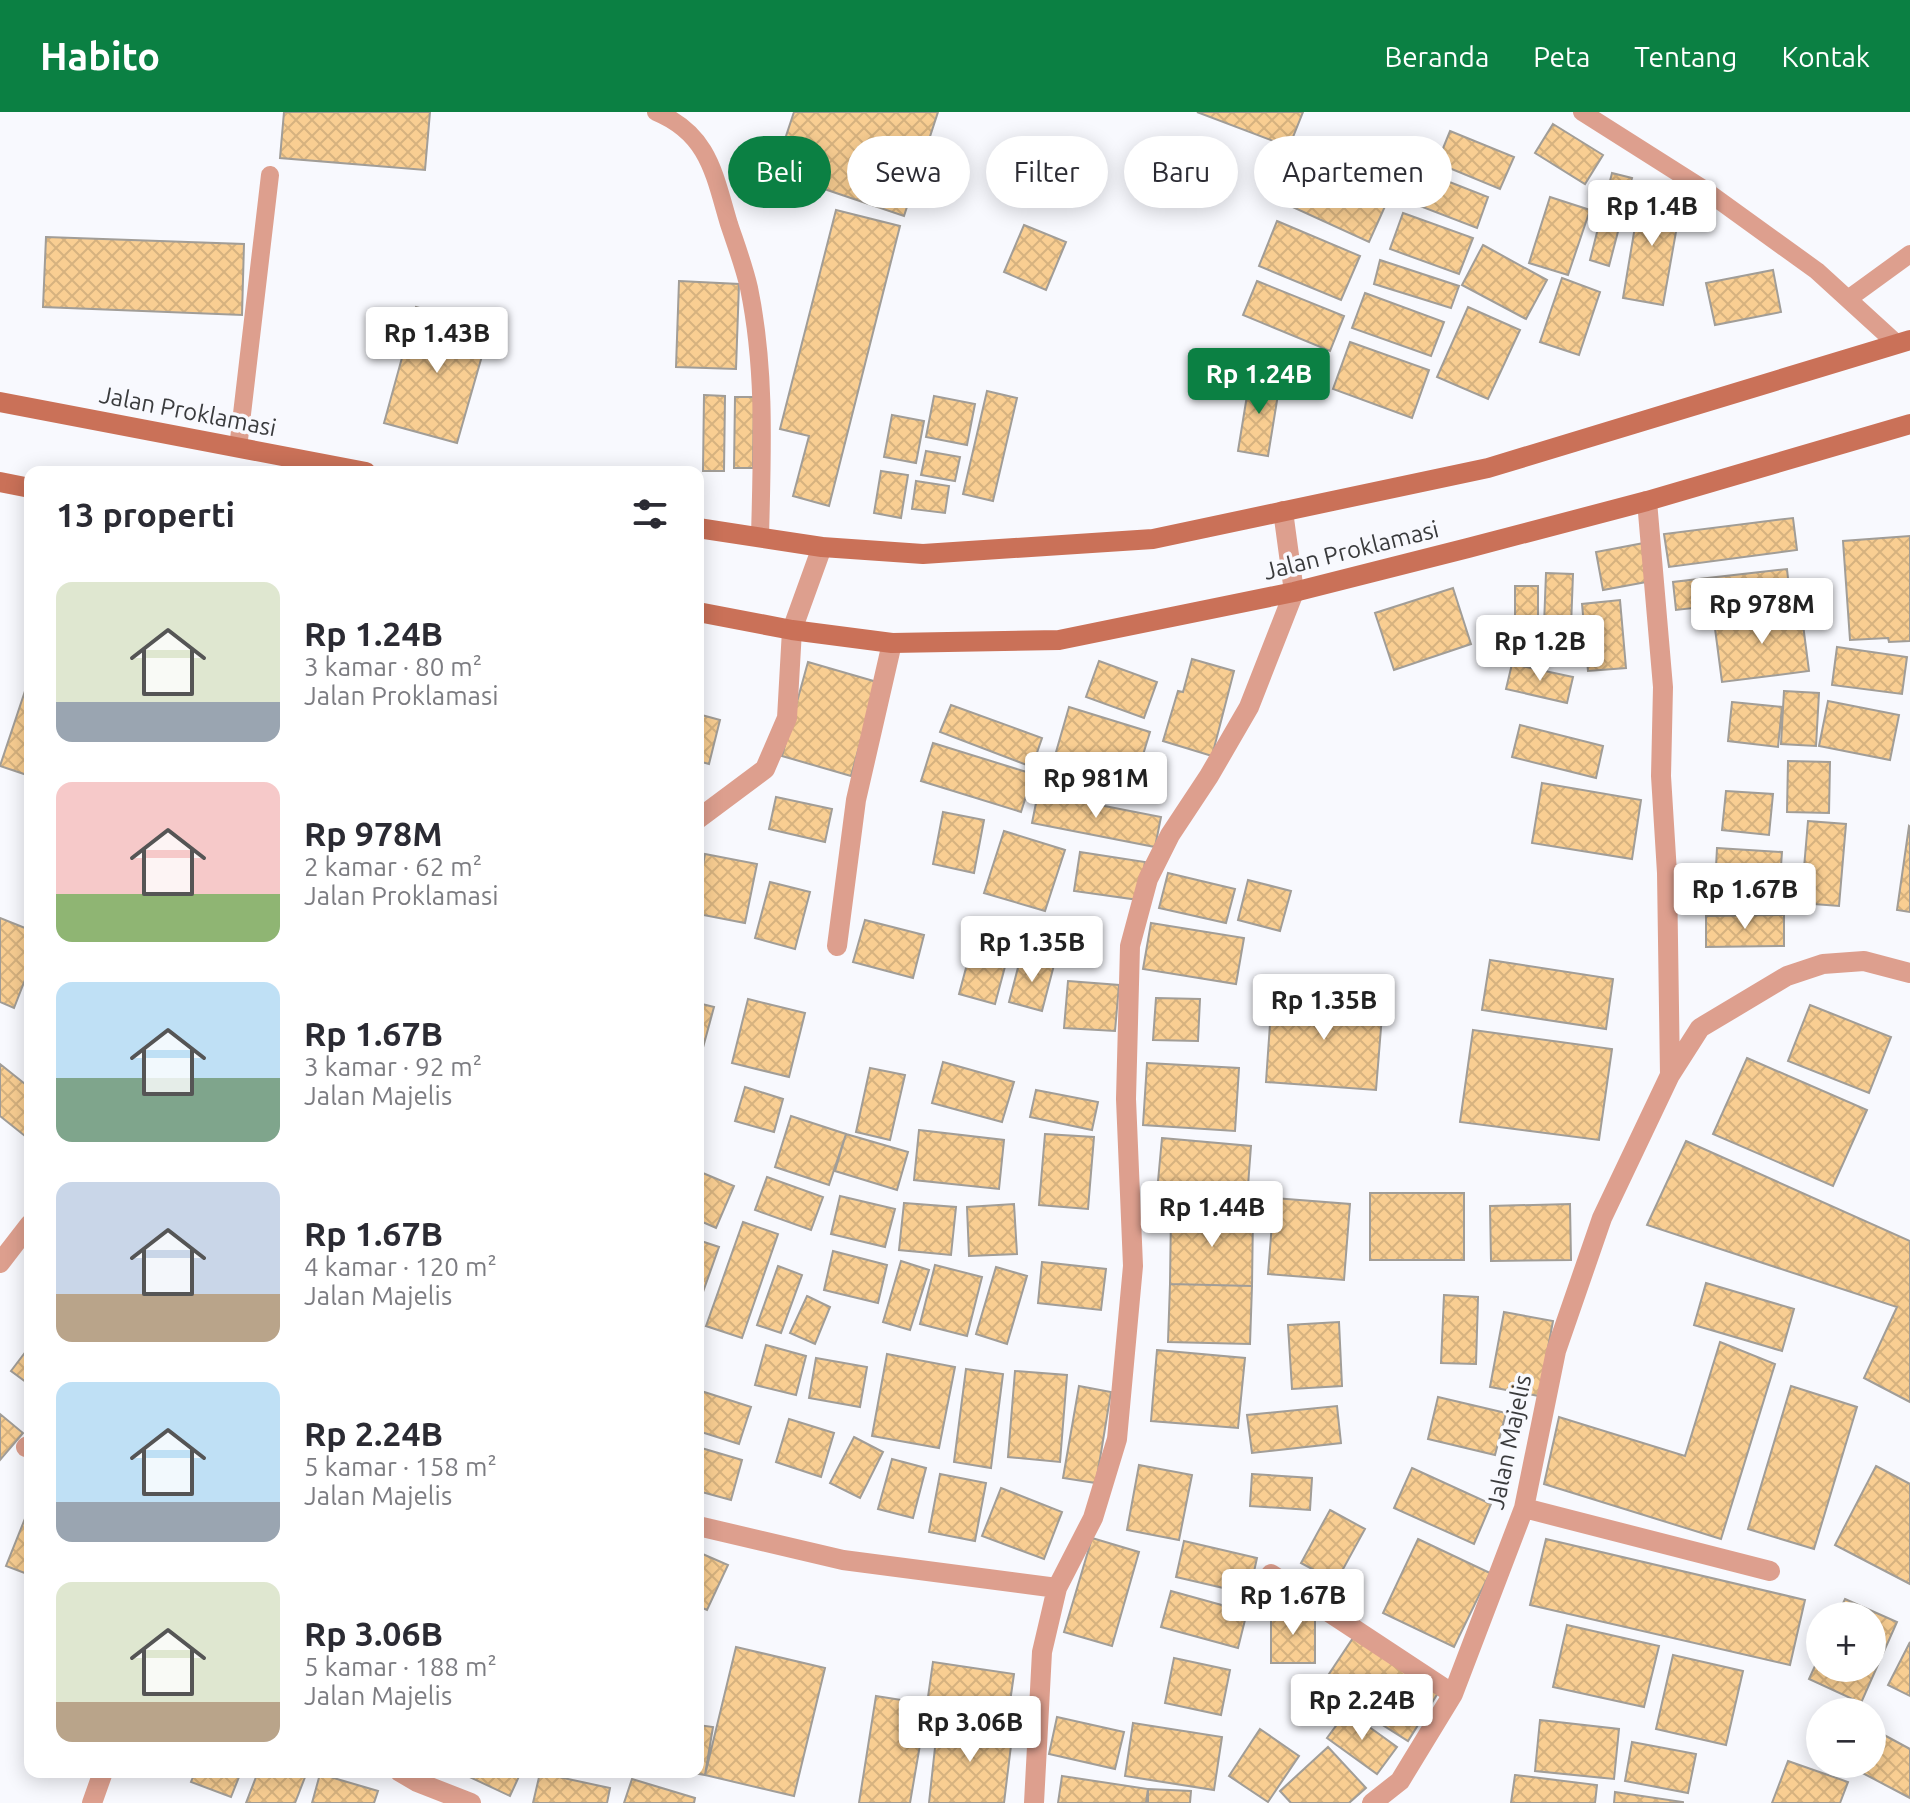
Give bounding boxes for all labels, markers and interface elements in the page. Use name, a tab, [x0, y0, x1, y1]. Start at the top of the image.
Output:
text: Habito	[40, 35, 160, 77]
text: Beranda	[1384, 41, 1489, 72]
text: Peta	[1533, 41, 1590, 72]
text: Tentang	[1634, 41, 1737, 72]
text: Kontak	[1781, 41, 1870, 72]
chip: Beli	[728, 136, 831, 208]
chip: Sewa	[847, 136, 970, 208]
chip: Filter	[986, 136, 1108, 208]
chip: Baru	[1124, 136, 1238, 208]
chip: Apartemen	[1254, 136, 1452, 208]
pin: Rp 1.4B	[1578, 180, 1726, 248]
text: Rp 1.4B	[1606, 191, 1698, 220]
pin: Rp 1.43B	[354, 307, 520, 375]
text: Rp 1.43B	[384, 318, 490, 347]
pin: Rp 1.24B	[1176, 348, 1342, 416]
text: Rp 1.24B	[1206, 359, 1312, 388]
street label: Jalan Proklamasi	[97, 381, 279, 441]
icon: filters	[628, 492, 672, 536]
text: 13 properti	[56, 495, 235, 533]
street label: Jalan Proklamasi	[1261, 515, 1441, 585]
pin: Rp 978M	[1688, 578, 1836, 646]
text: Rp 978M	[1709, 589, 1815, 618]
icon: home	[120, 614, 216, 710]
text: Rp 1.24B	[304, 614, 443, 652]
pin: Rp 1.2B	[1466, 615, 1614, 683]
text: Rp 1.2B	[1494, 626, 1586, 655]
text: 3 kamar · 80 m²	[304, 652, 482, 681]
text: Jalan Proklamasi	[304, 681, 499, 710]
pin: Rp 981M	[1022, 752, 1170, 820]
text: Rp 981M	[1043, 763, 1149, 792]
icon: home	[120, 814, 216, 910]
text: Rp 978M	[304, 814, 443, 852]
text: 2 kamar · 62 m²	[304, 852, 482, 881]
pin: Rp 1.67B	[1662, 863, 1828, 931]
text: Rp 1.67B	[1692, 874, 1798, 903]
text: Jalan Proklamasi	[304, 881, 499, 910]
pin: Rp 1.35B	[949, 916, 1115, 984]
text: Rp 1.35B	[979, 927, 1085, 956]
pin: Rp 1.35B	[1241, 974, 1407, 1042]
text: Rp 1.35B	[1271, 985, 1377, 1014]
icon: home	[120, 1014, 216, 1110]
text: Rp 1.67B	[304, 1014, 443, 1052]
text: 3 kamar · 92 m²	[304, 1052, 482, 1081]
text: Jalan Majelis	[304, 1081, 452, 1110]
pin: Rp 1.44B	[1129, 1181, 1295, 1249]
text: Rp 1.44B	[1159, 1192, 1265, 1221]
icon: home	[120, 1214, 216, 1310]
text: Rp 1.67B	[304, 1214, 443, 1252]
text: 4 kamar · 120 m²	[304, 1252, 497, 1281]
text: Jalan Majelis	[304, 1281, 452, 1310]
street label: Jalan Majelis	[1482, 1372, 1536, 1512]
icon: home	[120, 1414, 216, 1510]
text: Rp 2.24B	[304, 1414, 443, 1452]
text: 5 kamar · 158 m²	[304, 1452, 497, 1481]
text: Jalan Majelis	[304, 1481, 452, 1510]
pin: Rp 1.67B	[1210, 1569, 1376, 1637]
text: Rp 1.67B	[1240, 1580, 1346, 1609]
map controls	[1806, 1602, 1886, 1778]
button: +	[1806, 1602, 1886, 1682]
icon: home	[120, 1614, 216, 1710]
text: Rp 3.06B	[304, 1614, 443, 1652]
text: 5 kamar · 188 m²	[304, 1652, 497, 1681]
pin: Rp 2.24B	[1279, 1674, 1445, 1742]
text: Jalan Majelis	[304, 1681, 452, 1710]
text: Rp 2.24B	[1309, 1685, 1415, 1714]
pin: Rp 3.06B	[887, 1696, 1053, 1764]
button: −	[1806, 1698, 1886, 1778]
text: Rp 3.06B	[917, 1707, 1023, 1736]

